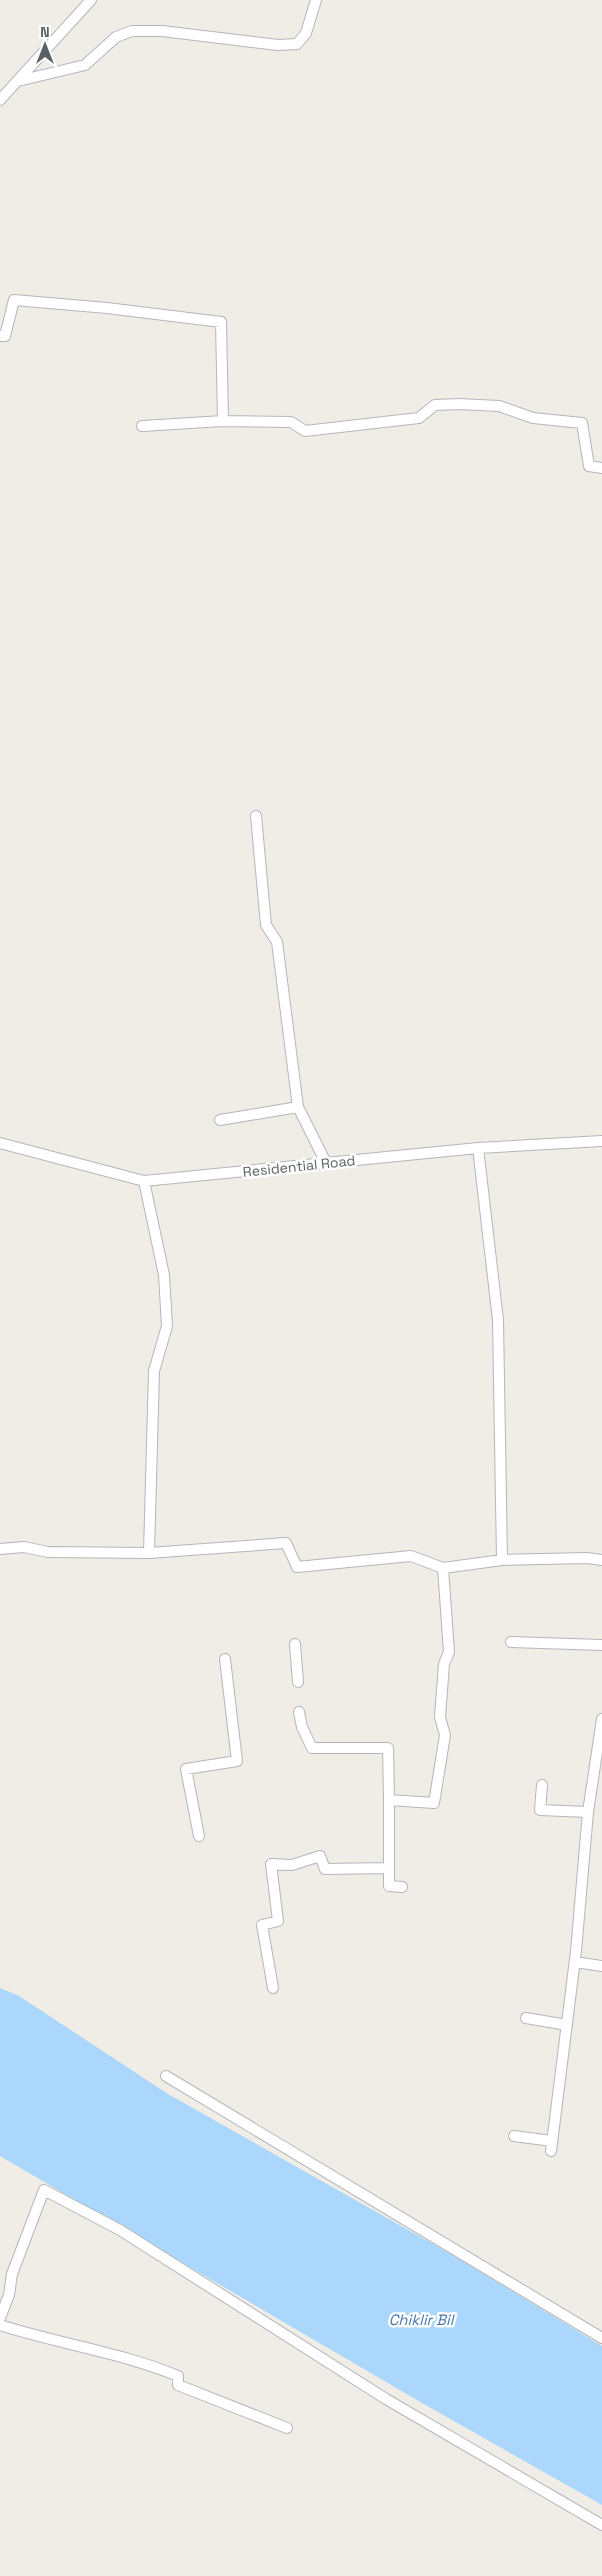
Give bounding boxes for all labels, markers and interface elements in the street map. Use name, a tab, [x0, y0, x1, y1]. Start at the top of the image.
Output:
north arrow	[20, 20, 70, 70]
text: N	[40, 23, 50, 41]
street label: Residential Road	[242, 1151, 356, 1181]
water label: Chiklir Bil	[389, 2310, 456, 2329]

